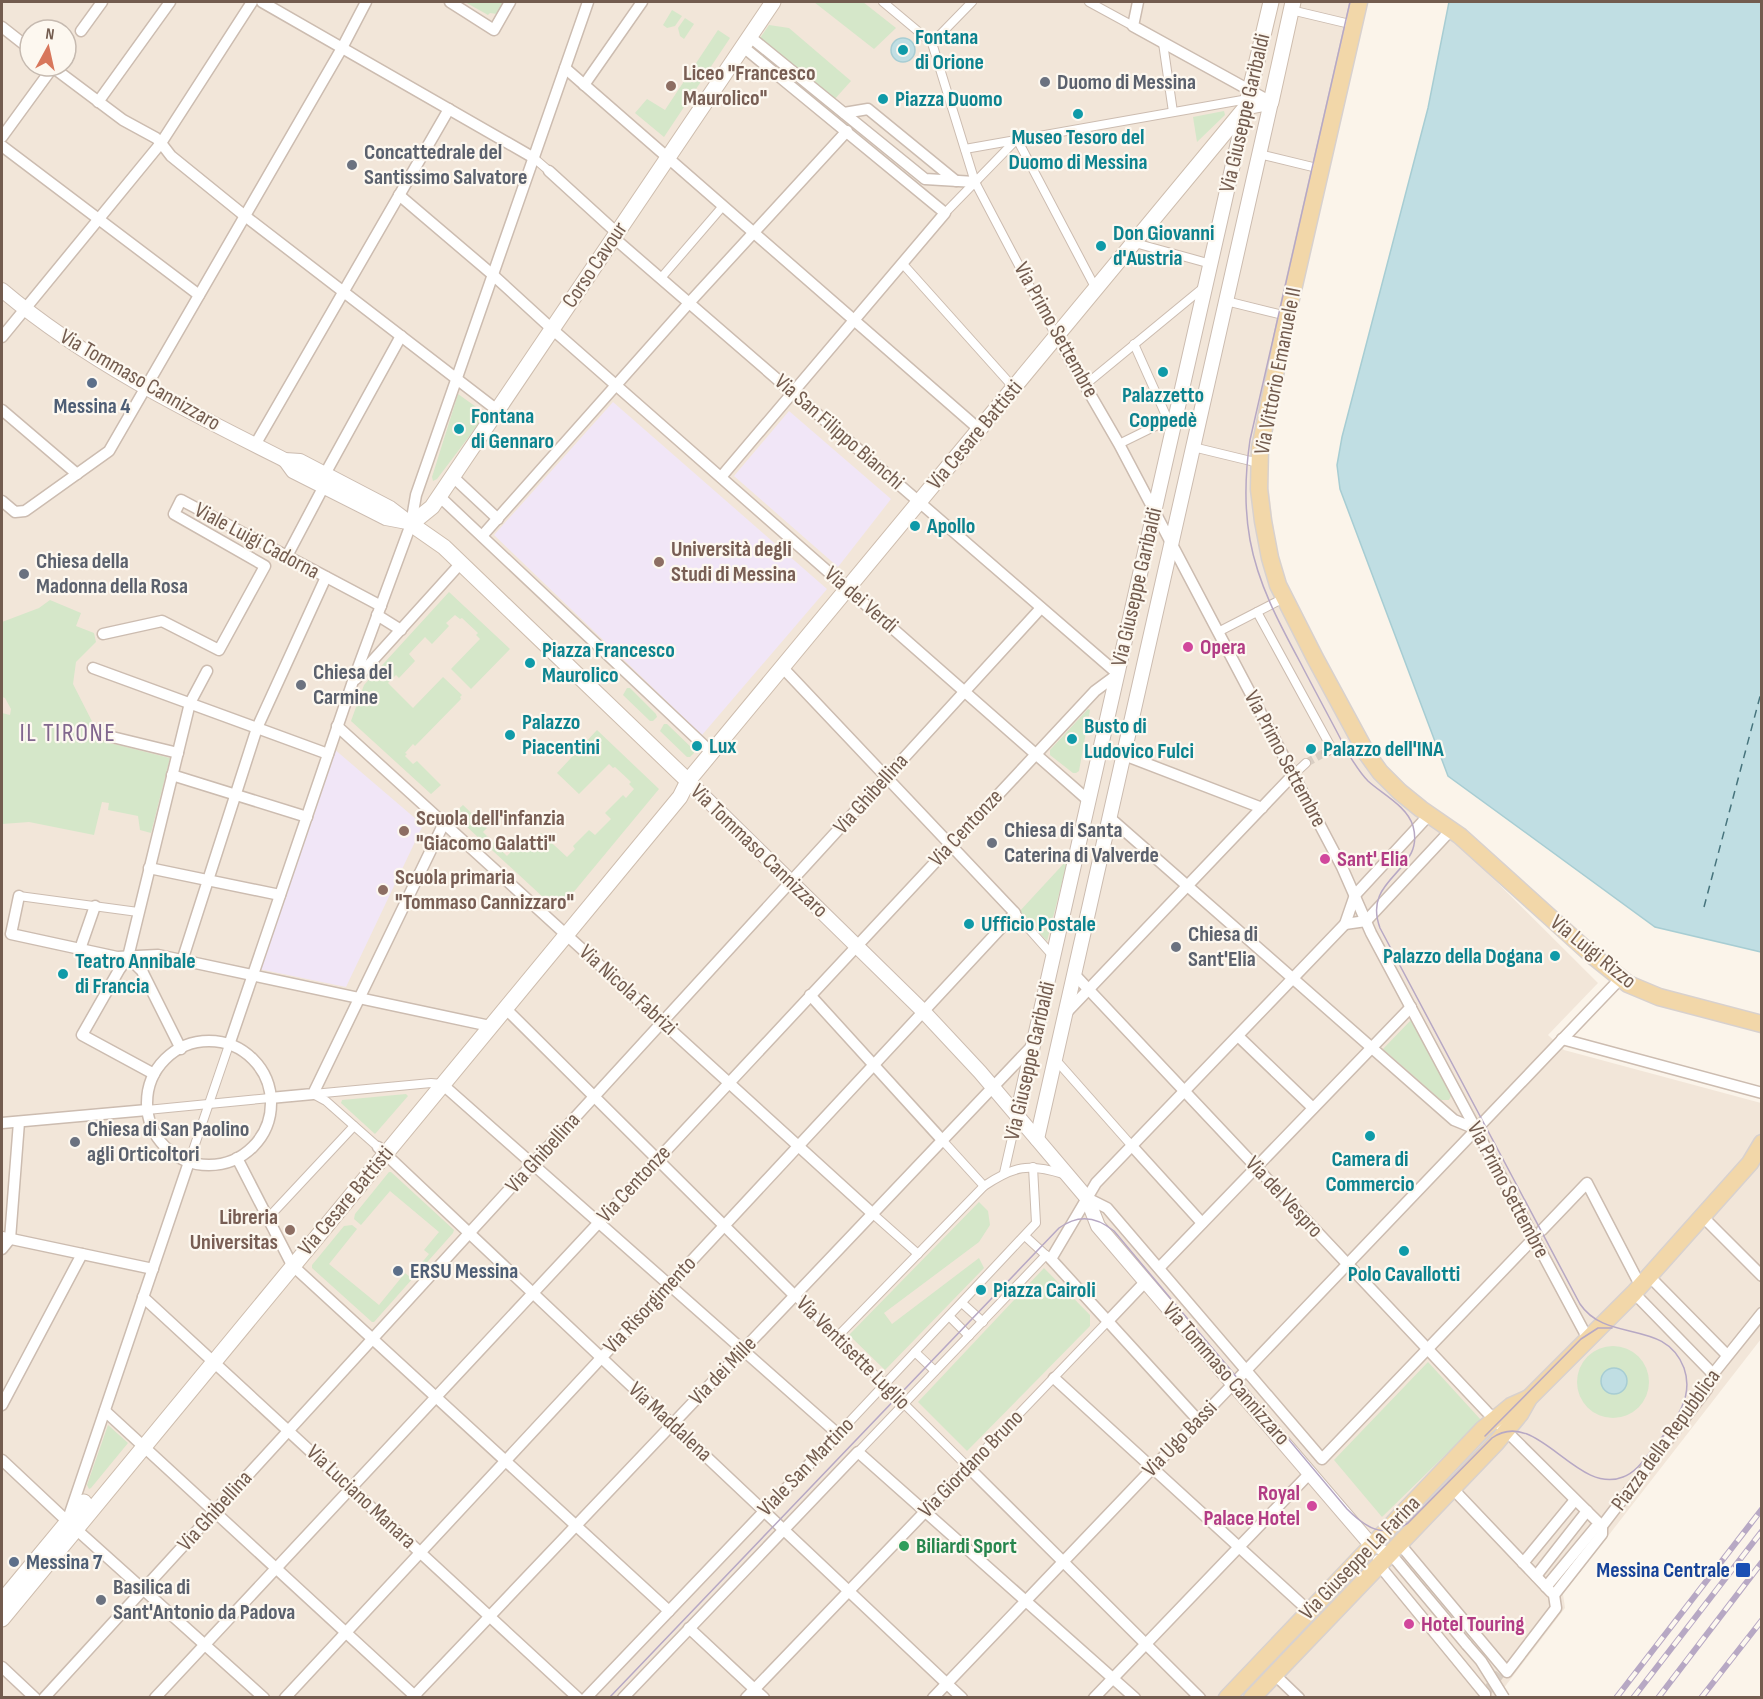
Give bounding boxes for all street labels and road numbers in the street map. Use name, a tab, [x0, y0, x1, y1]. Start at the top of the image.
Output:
street label: Via Giuseppe Garibaldi	[1214, 31, 1276, 195]
street label: Corso Cavour	[556, 217, 634, 313]
street label: Via Primo Settembre	[1008, 258, 1104, 402]
street label: Via Vittorio Emanuele II	[1249, 285, 1307, 457]
street label: Via Tommaso Cannizzaro	[55, 323, 225, 437]
street label: Via San Filippo Bianchi	[769, 368, 909, 496]
street label: Via Cesare Battisti	[921, 375, 1029, 495]
street label: Viale Luigi Cadorna	[190, 497, 324, 585]
street label: Via Giuseppe Garibaldi	[1106, 505, 1168, 669]
street label: Via dei Verdi	[819, 561, 903, 639]
street label: Via Primo Settembre	[1238, 686, 1332, 832]
street label: Via Ghibellina	[828, 748, 914, 840]
street label: Via Tommaso Cannizzaro	[685, 778, 833, 924]
street label: Via Centonze	[923, 784, 1009, 872]
street label: Via Luigi Rizzo	[1545, 909, 1641, 995]
street label: Via Nicola Fabrizi	[573, 939, 683, 1041]
street label: Via Giuseppe Garibaldi	[999, 979, 1061, 1143]
street label: Via Ghibellina	[500, 1107, 586, 1199]
street label: Via Primo Settembre	[1461, 1117, 1555, 1263]
street label: Via Centonze	[591, 1140, 677, 1228]
street label: Via Cesare Battisti	[292, 1141, 400, 1261]
street label: Via del Vespro	[1239, 1151, 1329, 1243]
street label: Via Risorgimento	[598, 1250, 702, 1360]
street label: Via Ventisette Luglio	[790, 1290, 916, 1416]
street label: Via Tommaso Cannizzaro	[1156, 1297, 1296, 1451]
street label: Via dei Mille	[684, 1331, 762, 1411]
street label: Piazza della Repubblica	[1605, 1364, 1727, 1516]
street label: Via Maddalena	[622, 1376, 718, 1468]
street label: Via Ugo Bassi	[1137, 1395, 1223, 1483]
street label: Via Giordano Bruno	[913, 1404, 1029, 1524]
street label: Viale San Martino	[752, 1412, 860, 1522]
street label: Via Luciano Manara	[300, 1439, 422, 1555]
street label: Via Ghibellina	[172, 1465, 258, 1557]
street label: Via Giuseppe La Farina	[1294, 1490, 1426, 1626]

